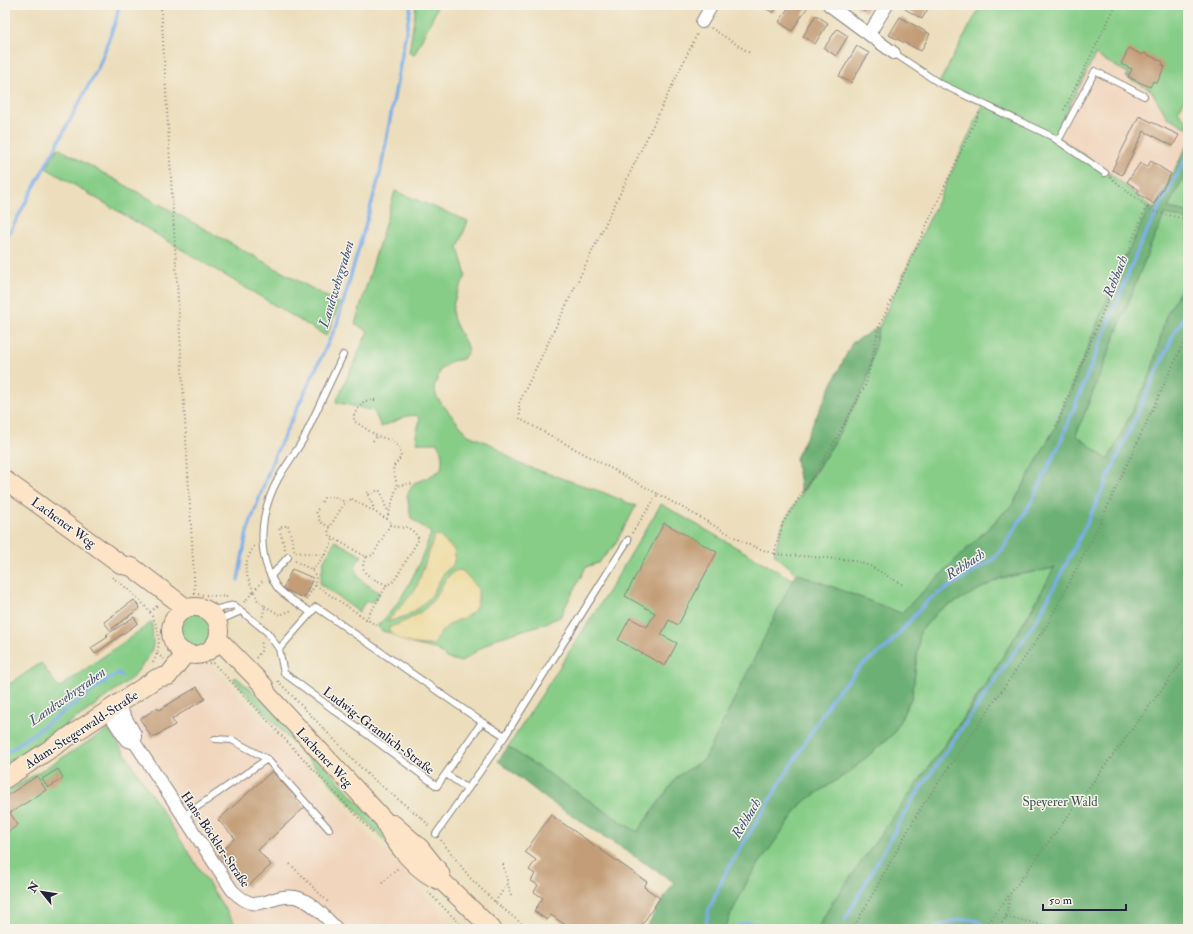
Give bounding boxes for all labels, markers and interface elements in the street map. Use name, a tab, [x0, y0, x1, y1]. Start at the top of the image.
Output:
water label: Landwehrgraben	[315, 238, 358, 331]
water label: Rehbach	[1099, 253, 1132, 301]
street label: Lachener Weg	[28, 494, 99, 552]
water label: Rehbach	[941, 545, 988, 584]
water label: Landwehrgraben	[25, 663, 109, 730]
street label: Ludwig-Gramlich-Straße	[320, 684, 438, 778]
street label: Adam-Stegerwald-Straße	[21, 687, 142, 773]
street label: Lachener Weg	[293, 724, 356, 791]
street label: Hans-Böckler-Straße	[177, 789, 253, 891]
park label: Speyerer Wald	[1022, 794, 1098, 811]
water label: Rehbach	[727, 795, 765, 842]
north arrow	[22, 872, 62, 912]
text: N	[25, 879, 42, 896]
scale bar	[1043, 886, 1126, 912]
text: 50 m	[1049, 893, 1073, 908]

